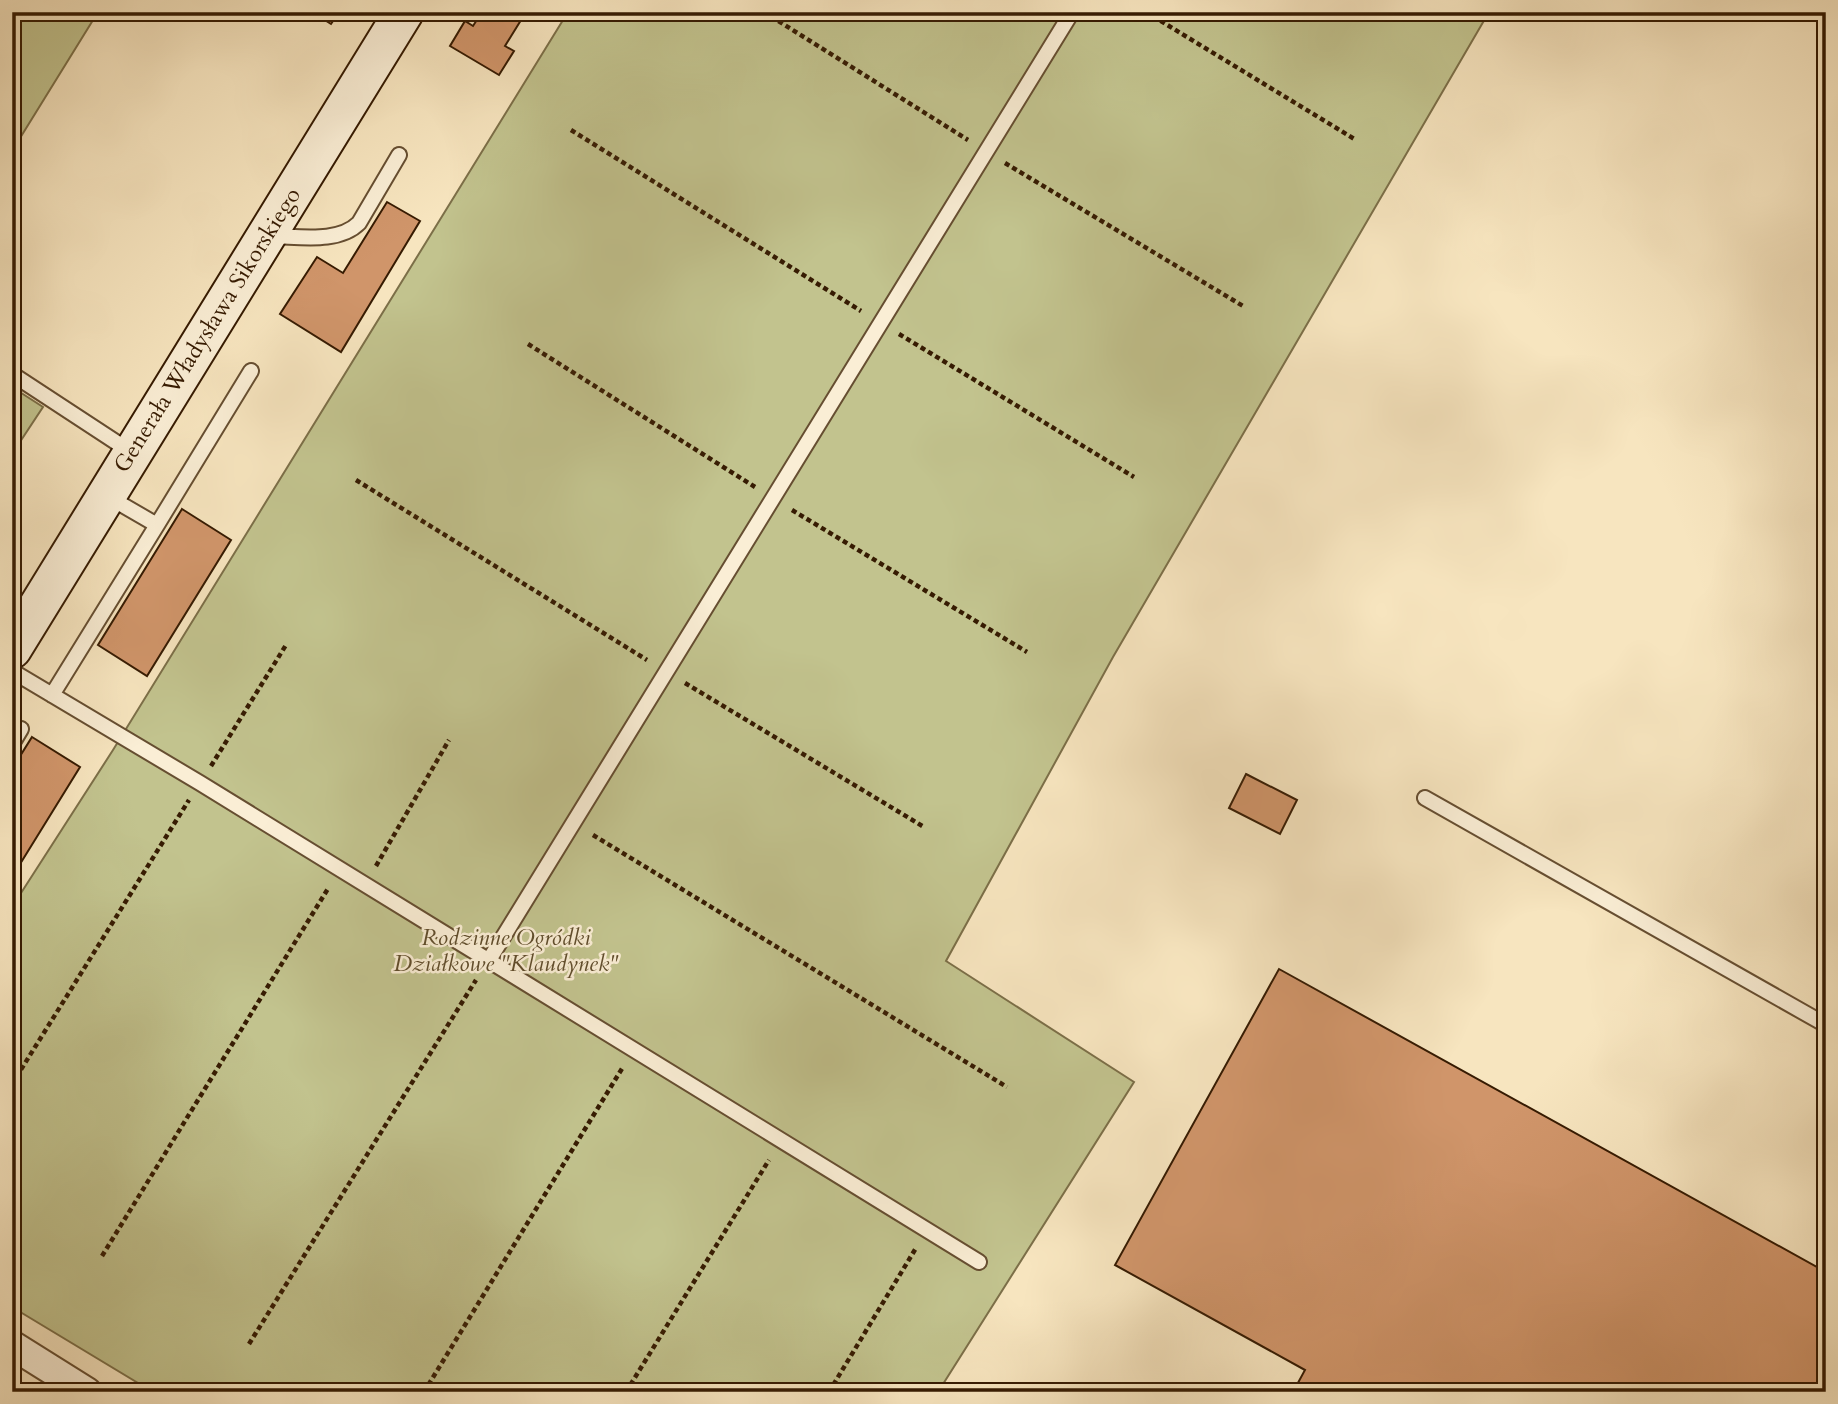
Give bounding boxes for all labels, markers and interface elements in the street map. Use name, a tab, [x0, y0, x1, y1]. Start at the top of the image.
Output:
street label: Generała Władysława Sikorskiego	[106, 181, 308, 479]
park label: Rodzinne Ogródki Działkowe "Klaudynek"	[394, 922, 619, 979]

